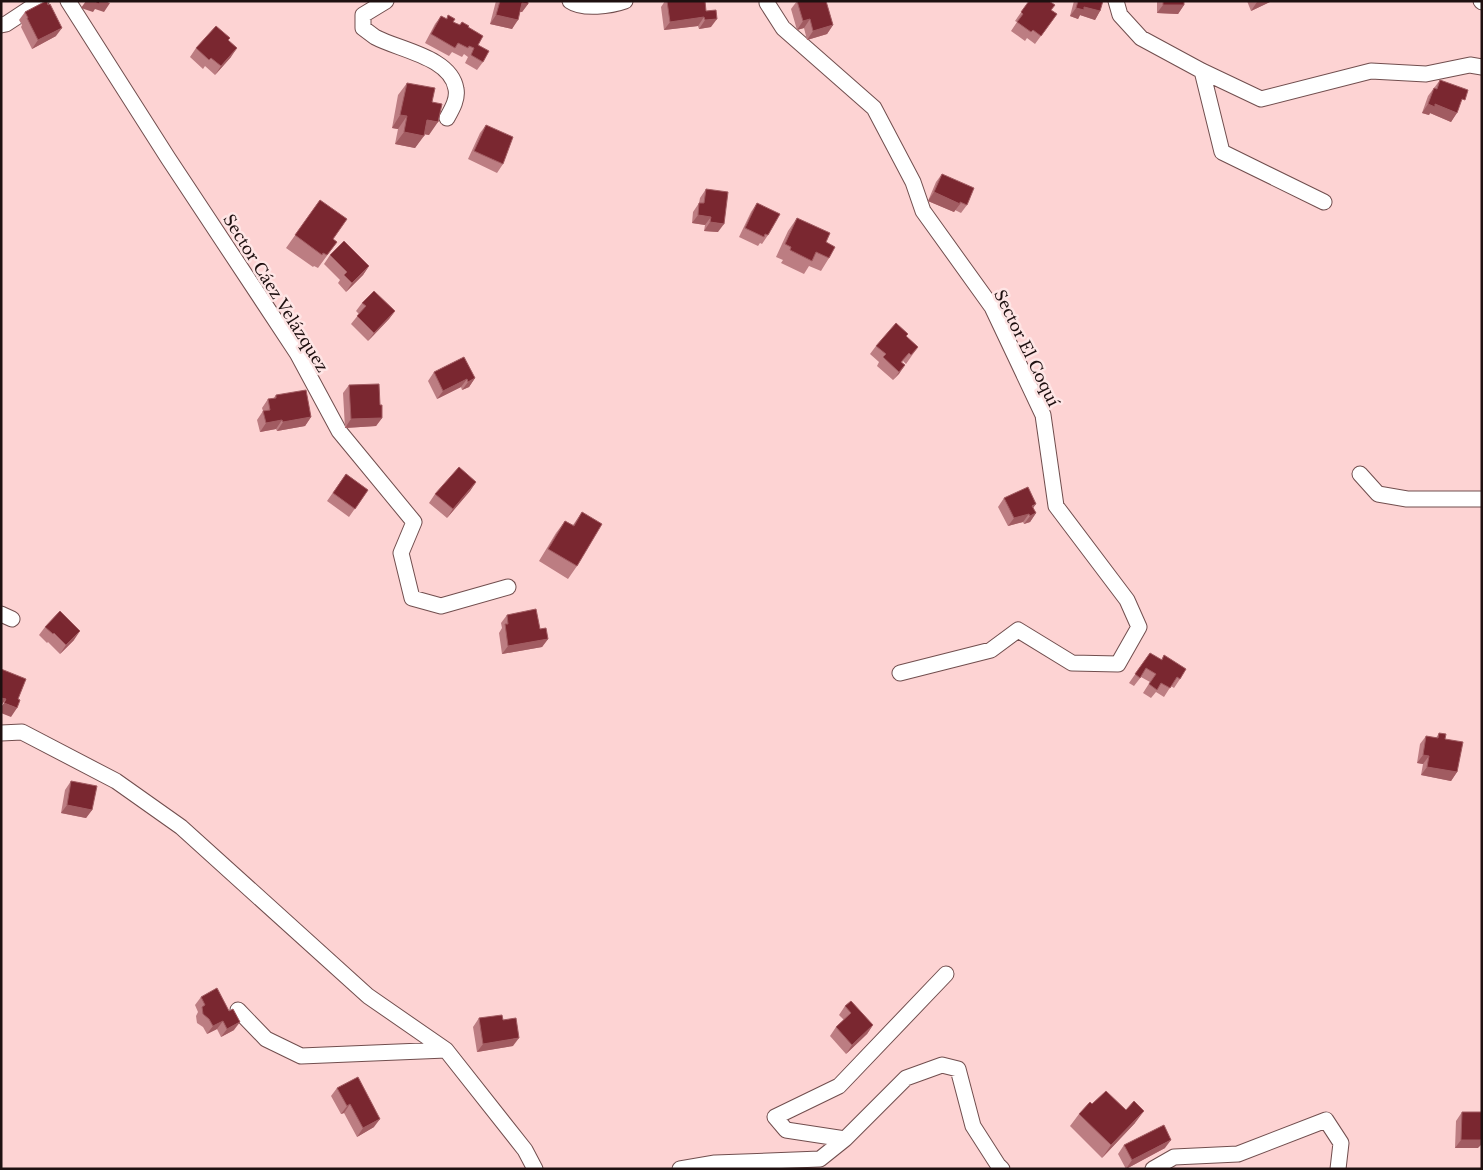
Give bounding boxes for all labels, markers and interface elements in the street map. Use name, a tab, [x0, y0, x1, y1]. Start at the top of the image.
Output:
street label: Sector Cáez Velázquez	[219, 210, 333, 376]
street label: Sector El Coquí	[990, 286, 1064, 410]

